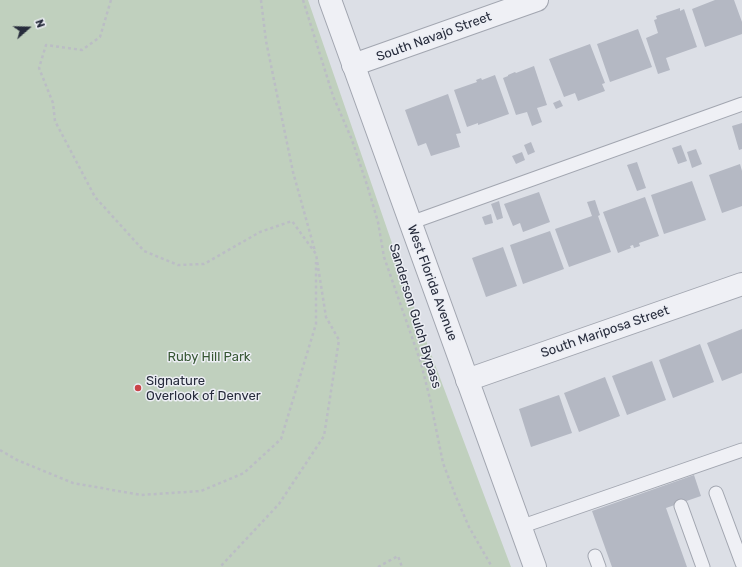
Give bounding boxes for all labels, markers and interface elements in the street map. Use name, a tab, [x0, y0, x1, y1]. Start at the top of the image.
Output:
north arrow	[8, 8, 48, 48]
street label: South Navajo Street	[374, 9, 494, 65]
text: N	[32, 18, 47, 30]
street label: West Florida Avenue	[404, 223, 460, 343]
street label: Sanderson Gulch Bypass	[386, 242, 444, 390]
street label: South Mariposa Street	[539, 303, 671, 361]
park label: Ruby Hill Park	[167, 349, 251, 365]
place label: Signature Overlook of Denver	[146, 373, 261, 404]
marker: Signature Overlook of Denver	[133, 383, 143, 393]

